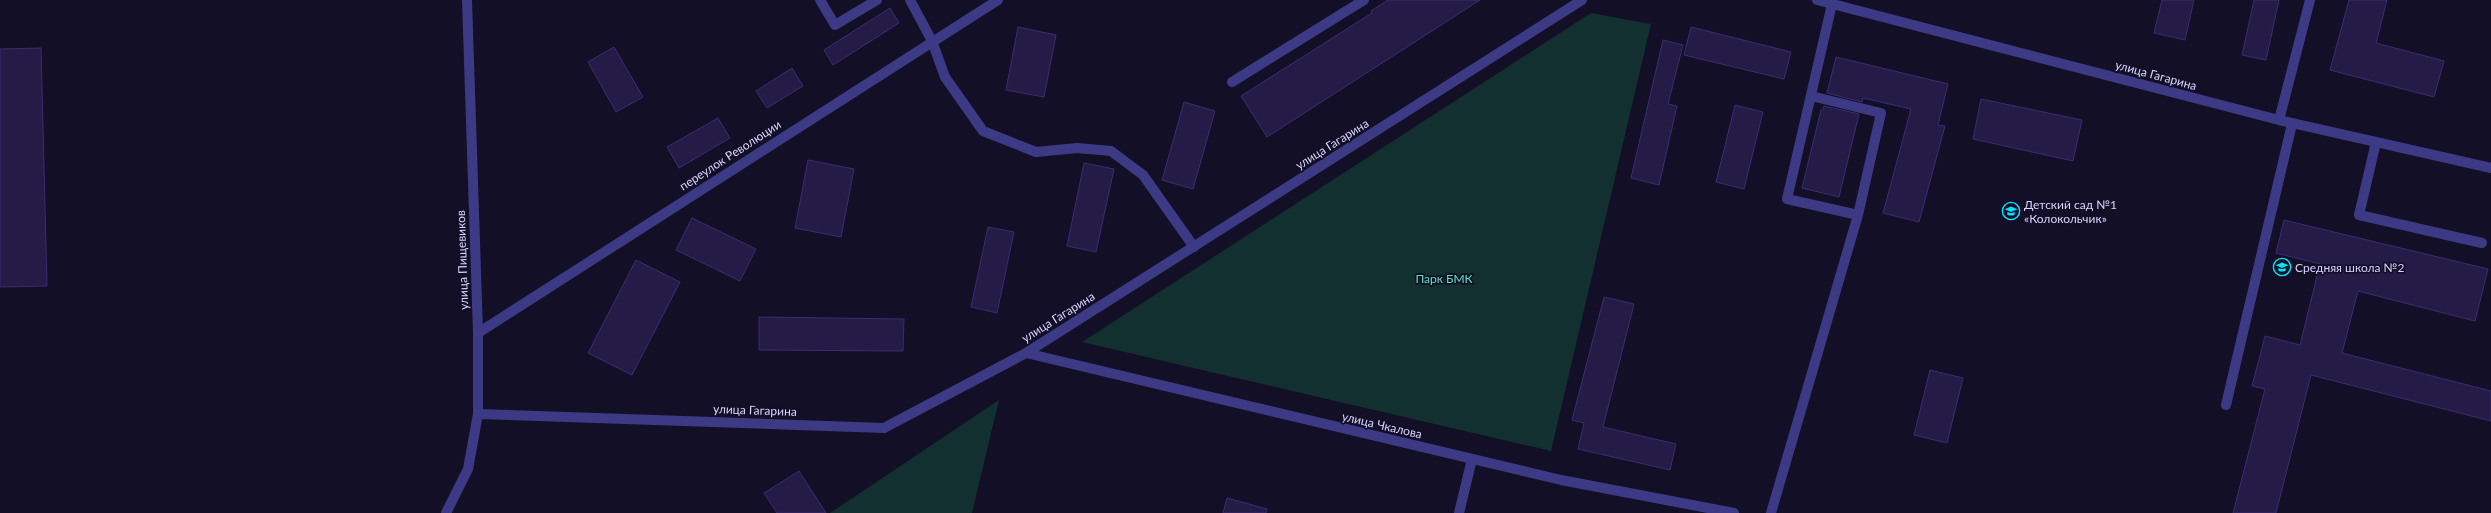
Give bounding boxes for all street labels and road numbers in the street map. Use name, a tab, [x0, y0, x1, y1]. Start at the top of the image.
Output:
street label: улица Гагарина	[2114, 57, 2198, 93]
street label: улица Гагарина	[1293, 115, 1371, 173]
street label: переулок Революции	[676, 117, 784, 193]
street label: улица Пищевиков	[453, 210, 471, 310]
street label: улица Гагарина	[1019, 288, 1097, 346]
street label: улица Гагарина	[713, 401, 797, 419]
street label: улица Чкалова	[1341, 409, 1423, 441]

